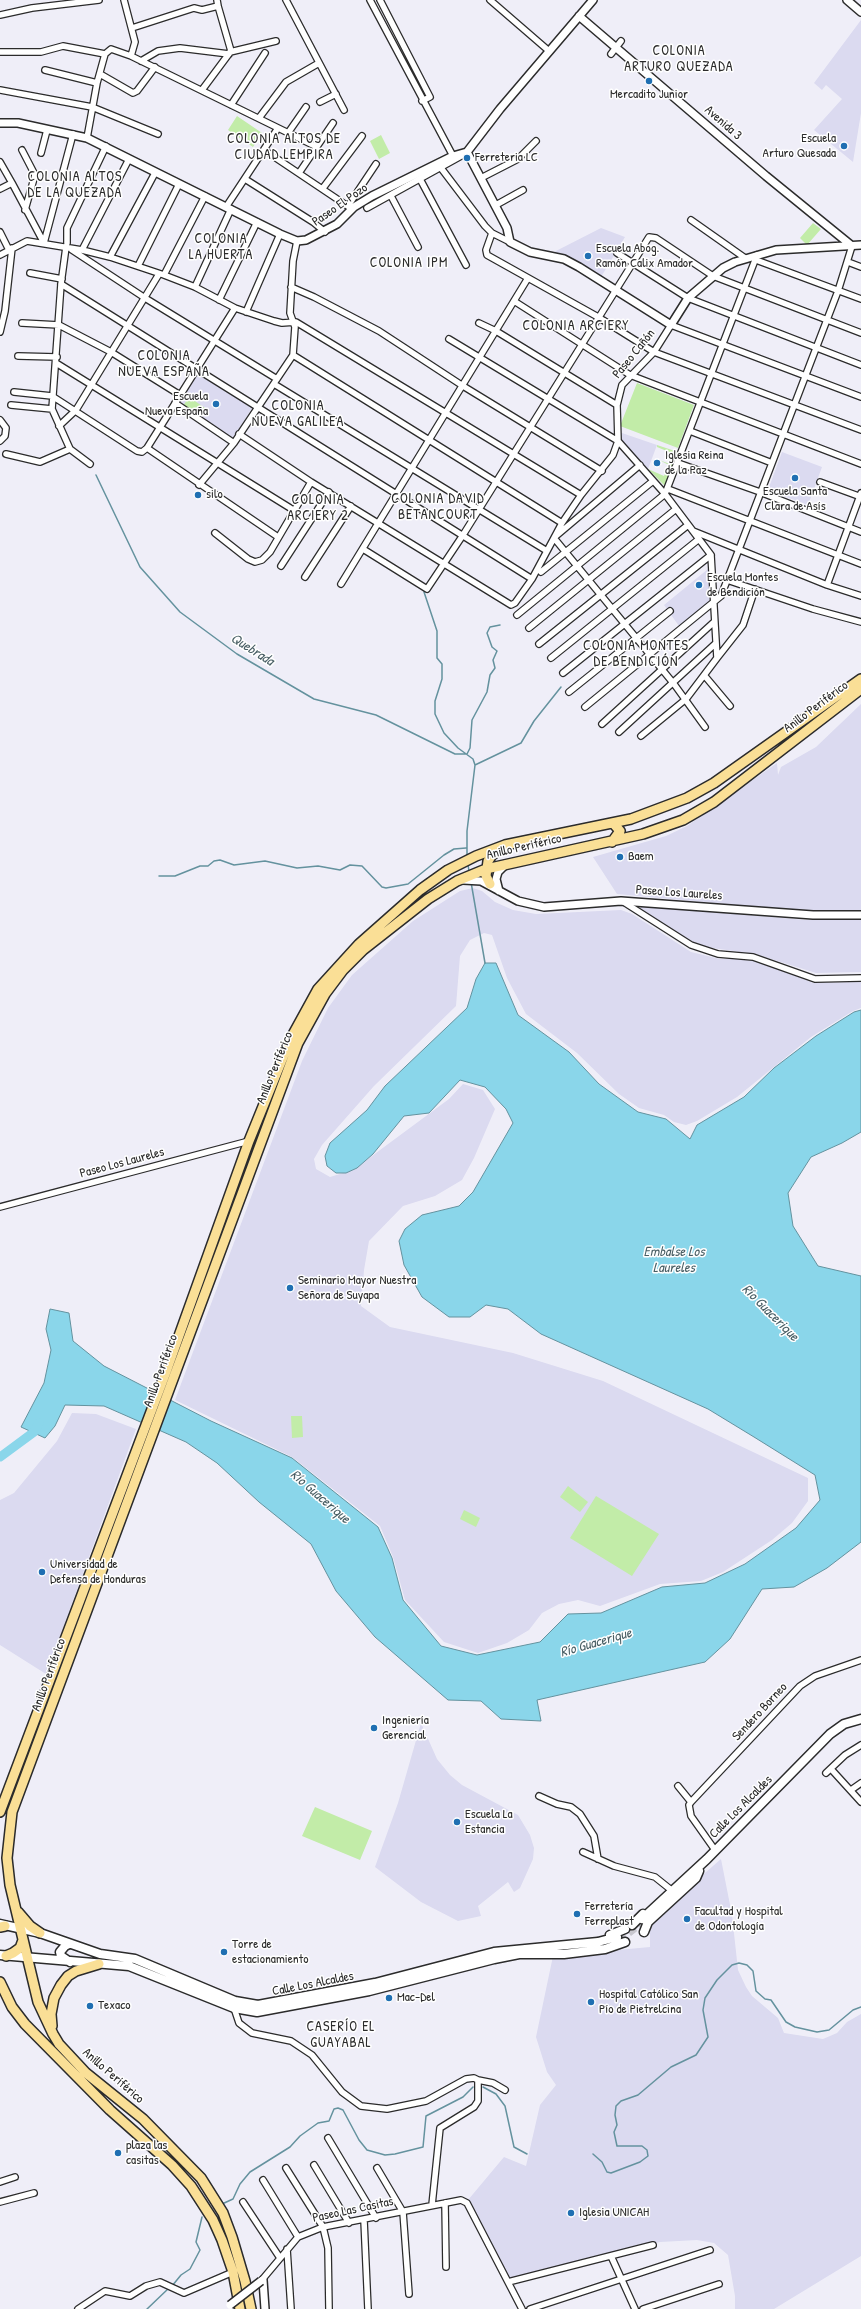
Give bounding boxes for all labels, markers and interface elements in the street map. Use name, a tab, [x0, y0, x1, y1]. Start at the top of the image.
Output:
district label: COLONIA ARTURO QUEZADA	[624, 43, 734, 76]
marker: Mercadito Junior	[644, 76, 654, 86]
place label: Mercadito Junior	[610, 87, 688, 103]
street label: Avenida 3	[701, 103, 745, 143]
district label: COLONIA ALTOS DE CIUDAD LEMPIRA	[227, 131, 341, 164]
place label: Escuela Arturo Quesada	[763, 131, 836, 162]
marker: Escuela Arturo Quesada	[839, 141, 849, 151]
place label: Ferreteria LC	[475, 150, 538, 166]
marker: Ferreteria LC	[462, 153, 472, 163]
district label: COLONIA ALTOS DE LA QUEZADA	[27, 169, 123, 202]
street label: Paseo El Pozo	[309, 180, 371, 230]
district label: COLONIA LA HUERTA	[189, 231, 253, 264]
place label: Escuela Abog. Ramón Calix Amador	[596, 241, 693, 272]
marker: Escuela Abog. Ramón Calix Amador	[583, 251, 593, 261]
district label: COLONIA IPM	[370, 255, 448, 271]
district label: COLONIA ARCIERY	[522, 318, 630, 334]
street label: Paseo Cañón	[609, 326, 659, 382]
district label: COLONIA NUEVA ESPAÑA	[118, 348, 210, 380]
place label: Escuela Nueva España	[145, 389, 208, 420]
district label: COLONIA NUEVA GALILEA	[252, 398, 344, 430]
marker: Escuela Nueva España	[211, 399, 221, 409]
place label: Iglesia Reina de la Paz	[665, 448, 723, 479]
marker: Iglesia Reina de la Paz	[652, 458, 662, 468]
marker: Escuela Santa Clara de Asís	[790, 473, 800, 483]
place label: Escuela Santa Clara de Asís	[763, 484, 827, 515]
place label: silo	[206, 487, 223, 503]
marker: silo	[193, 490, 203, 500]
district label: COLONIA DAVID BETANCOURT	[391, 491, 485, 524]
district label: COLONIA ARCIERY 2	[287, 492, 349, 524]
place label: Escuela Montes de Bendición	[707, 570, 778, 601]
marker: Escuela Montes de Bendición	[694, 580, 704, 590]
water label: Quebrada	[227, 630, 277, 670]
district label: COLONIA MONTES DE BENDICIÓN	[583, 638, 689, 670]
street label: Anillo Periférico	[781, 678, 851, 736]
street label: Anillo Periférico	[485, 831, 563, 863]
place label: Baem	[628, 849, 654, 865]
marker: Baem	[615, 852, 625, 862]
street label: Paseo Los Laureles	[635, 882, 723, 904]
street label: Anillo Periférico	[253, 1030, 297, 1106]
street label: Paseo Los Laureles	[78, 1144, 166, 1182]
water label: Embalse Los Laureles	[643, 1244, 705, 1276]
place label: Seminario Mayor Nuestra Señora de Suyapa	[298, 1273, 416, 1304]
water label: Río Guacerique	[738, 1281, 802, 1345]
marker: Seminario Mayor Nuestra Señora de Suyapa	[285, 1283, 295, 1293]
street label: Anillo Periférico	[141, 1332, 181, 1410]
water label: Río Guacerique	[287, 1467, 353, 1527]
place label: Universidad de Defensa de Honduras	[50, 1557, 146, 1588]
marker: Universidad de Defensa de Honduras	[37, 1567, 47, 1577]
water label: Río Guacerique	[558, 1625, 634, 1661]
street label: Anillo Periférico	[29, 1636, 69, 1714]
street label: Sendero Borneo	[729, 1680, 791, 1744]
place label: Ingeniería Gerencial	[382, 1713, 429, 1744]
marker: Ingeniería Gerencial	[369, 1723, 379, 1733]
street label: Calle Los Alcaldes	[706, 1772, 776, 1842]
place label: Escuela La Estancia	[465, 1807, 513, 1838]
marker: Escuela La Estancia	[452, 1817, 462, 1827]
place label: Ferretería Ferreplast	[585, 1899, 634, 1930]
place label: Facultad y Hospital de Odontología	[695, 1904, 783, 1935]
marker: Ferretería Ferreplast	[572, 1909, 582, 1919]
marker: Facultad y Hospital de Odontología	[682, 1914, 692, 1924]
place label: Torre de estacionamiento	[232, 1937, 308, 1968]
marker: Torre de estacionamiento	[219, 1947, 229, 1957]
street label: Calle Los Alcaldes	[271, 1968, 355, 2000]
place label: Hospital Católico San Pío de Pietrelcina	[599, 1987, 698, 2018]
place label: Mac-Del	[397, 1990, 435, 2006]
marker: Mac-Del	[384, 1993, 394, 2003]
marker: Hospital Católico San Pío de Pietrelcina	[586, 1997, 596, 2007]
place label: Texaco	[98, 1998, 130, 2014]
marker: Texaco	[85, 2001, 95, 2011]
district label: CASERÍO EL GUAYABAL	[306, 2019, 376, 2052]
street label: Anillo Periférico	[79, 2045, 147, 2107]
place label: plaza las casitas	[126, 2138, 167, 2169]
marker: plaza las casitas	[113, 2148, 123, 2158]
street label: Paseo Las Casitas	[311, 2194, 395, 2226]
place label: Iglesia UNICAH	[579, 2205, 649, 2221]
marker: Iglesia UNICAH	[566, 2208, 576, 2218]

